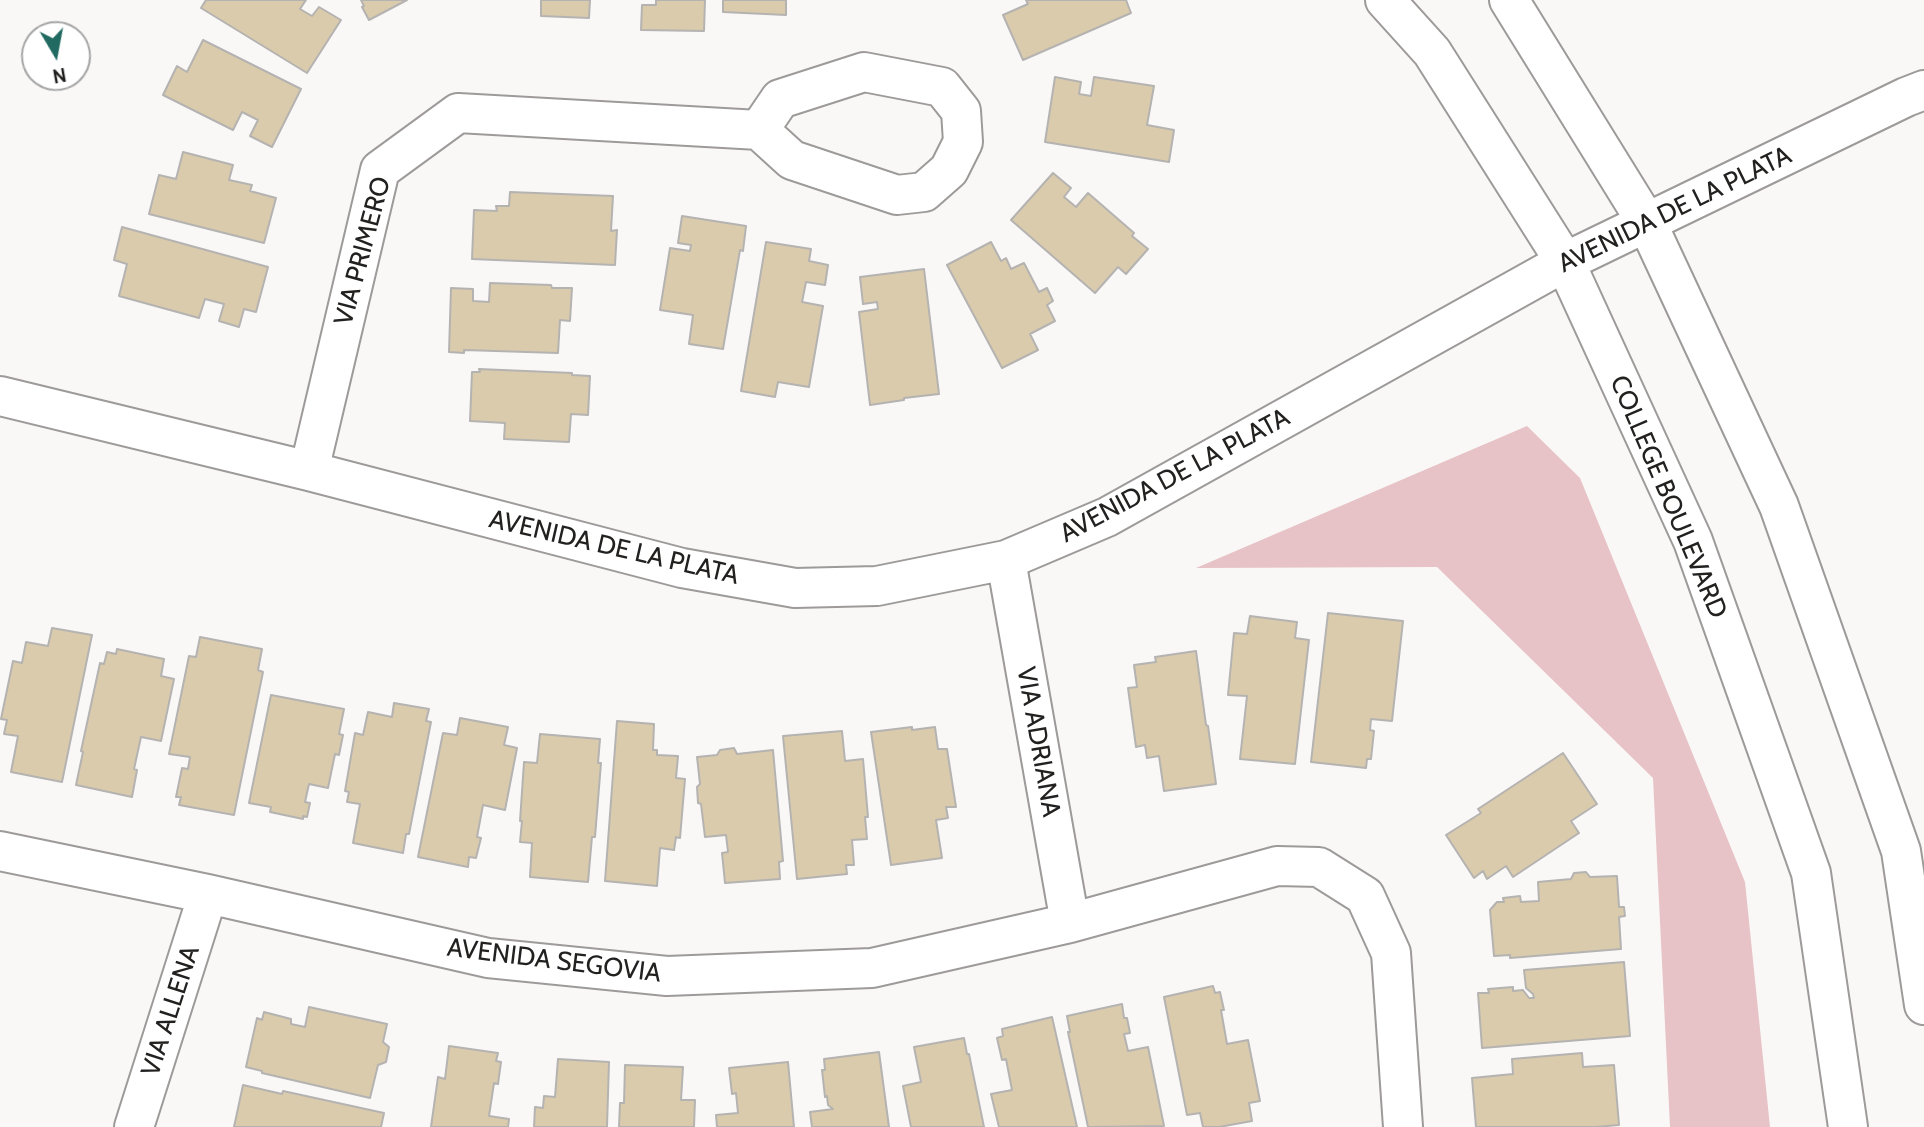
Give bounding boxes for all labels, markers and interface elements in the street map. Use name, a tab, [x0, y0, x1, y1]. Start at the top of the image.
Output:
north arrow	[21, 21, 91, 91]
text: N	[51, 63, 68, 88]
street label: AVENIDA DE LA PLATA	[1553, 140, 1797, 280]
street label: VIA PRIMERO	[328, 173, 398, 329]
street label: COLLEGE BOULEVARD	[1603, 371, 1733, 623]
street label: AVENIDA DE LA PLATA	[1055, 402, 1295, 550]
street label: AVENIDA DE LA PLATA	[486, 504, 742, 592]
street label: VIA ADRIANA	[1009, 664, 1067, 820]
street label: AVENIDA SEGOVIA	[445, 932, 663, 990]
street label: VIA ALLENA	[135, 942, 207, 1080]

